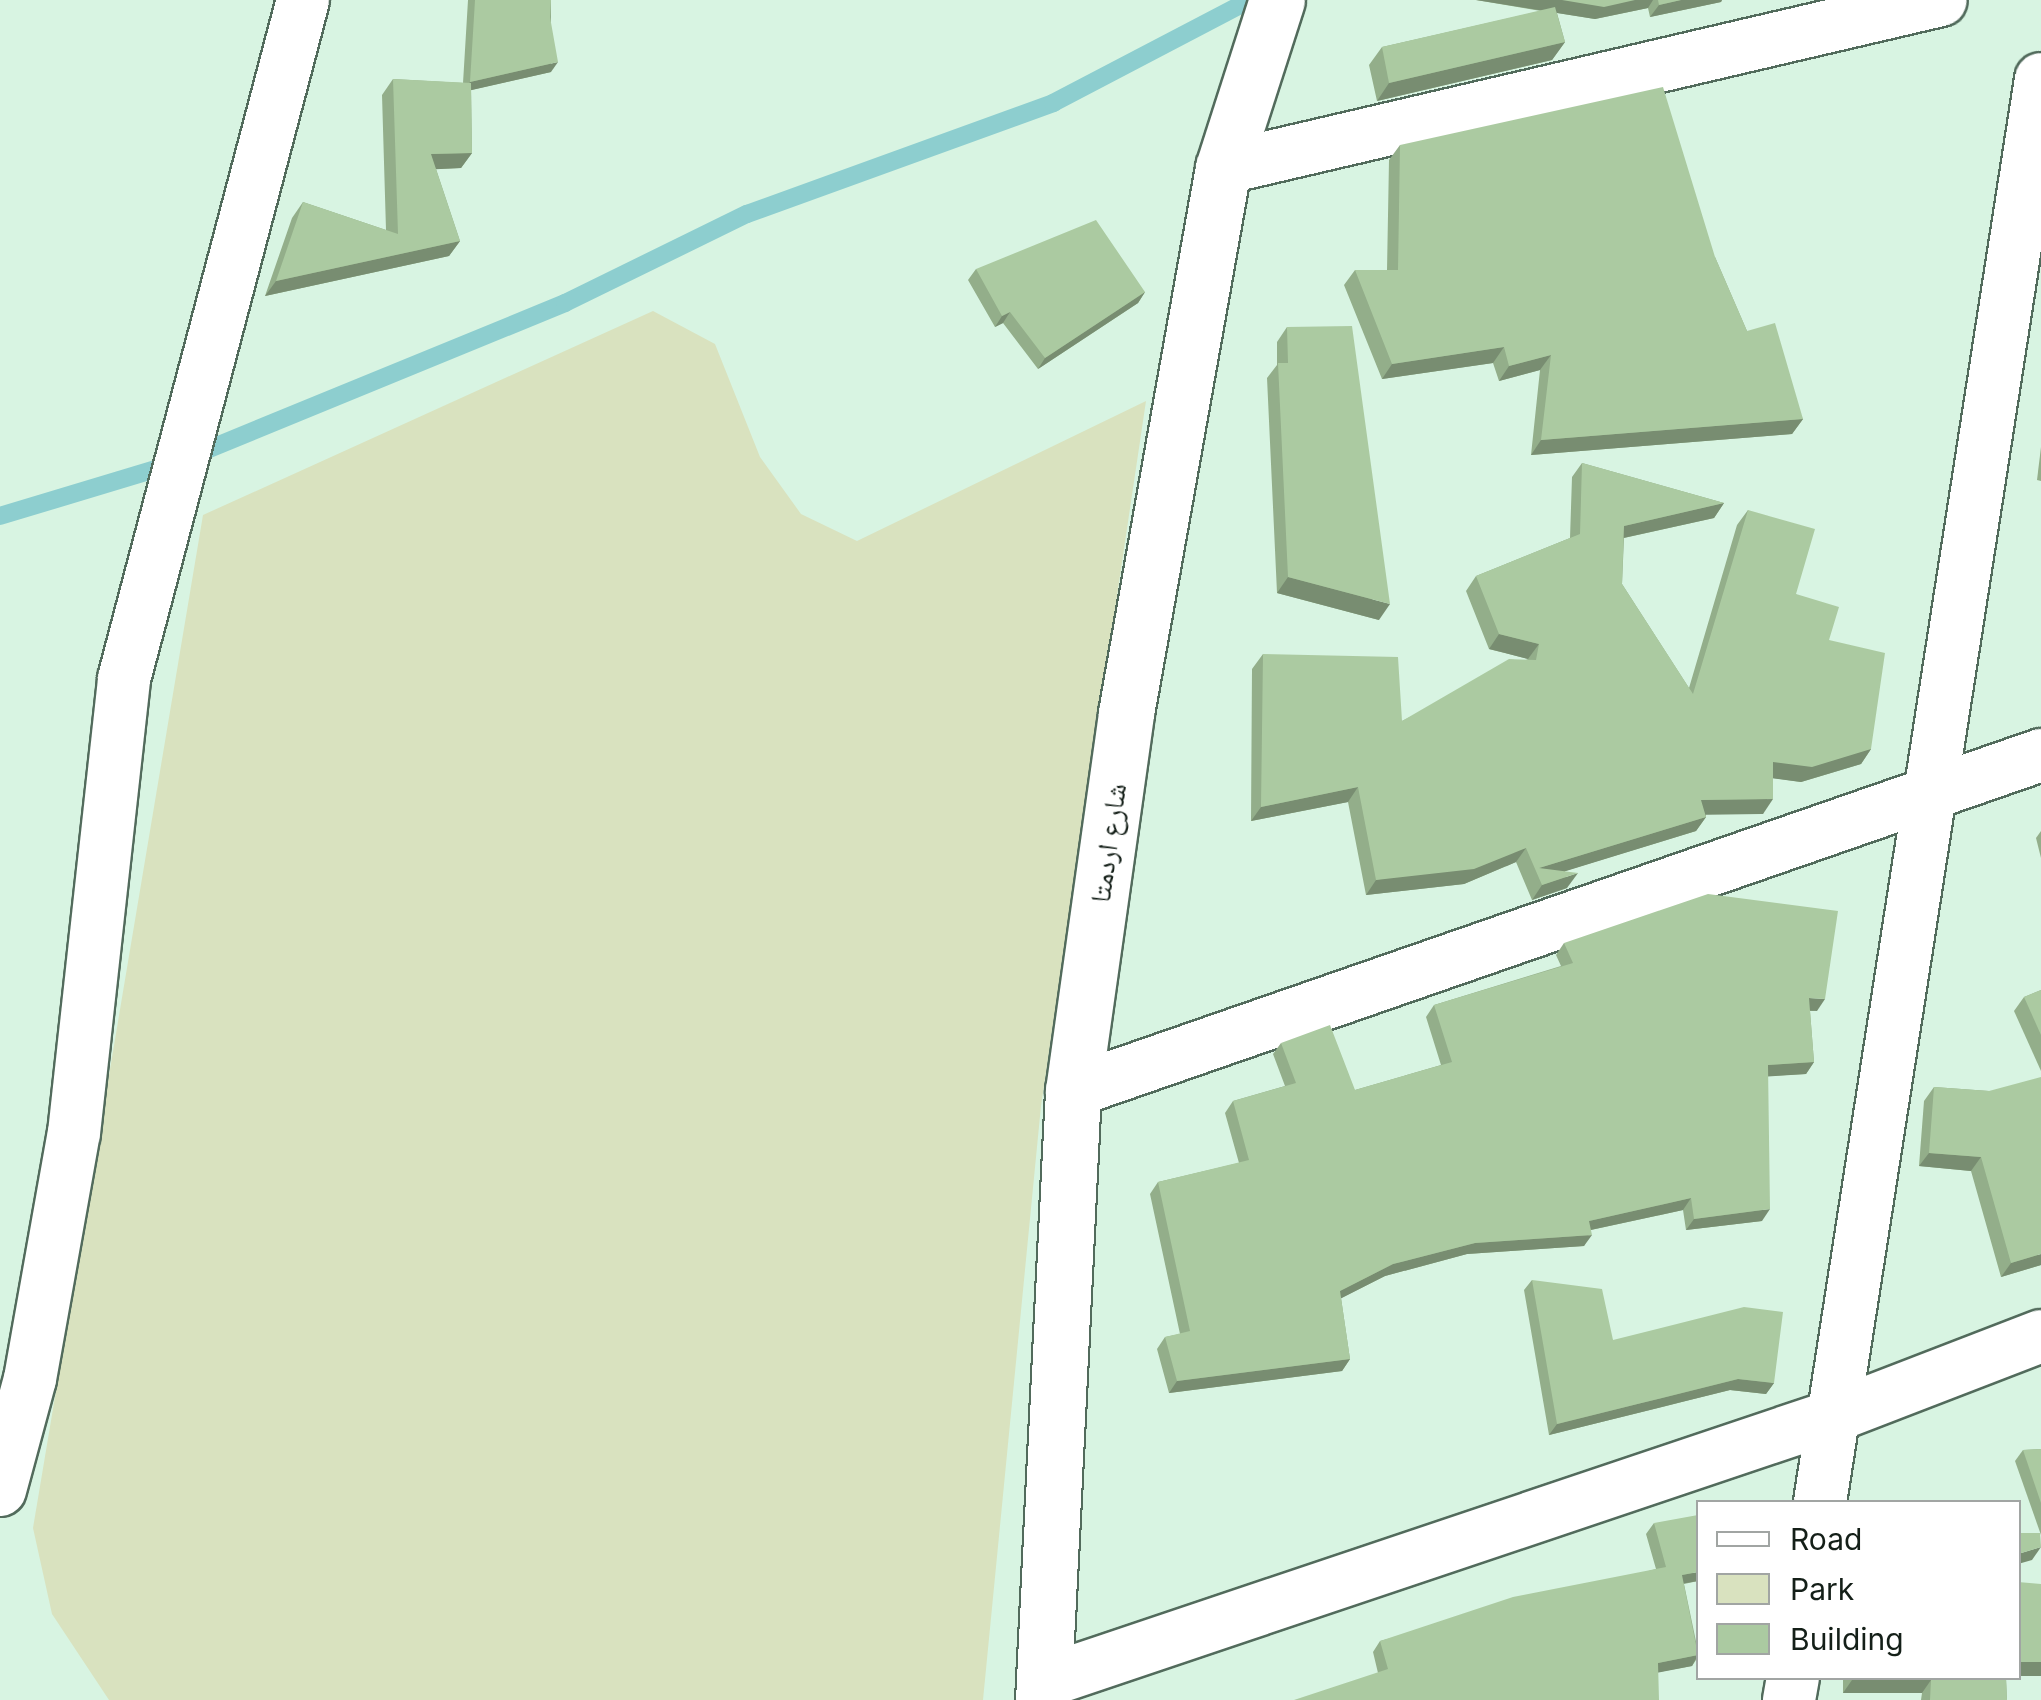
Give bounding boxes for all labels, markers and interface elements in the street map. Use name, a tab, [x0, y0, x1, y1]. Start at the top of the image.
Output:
street label: شارع اردمتا	[1083, 781, 1133, 905]
legend	[1696, 1500, 2021, 1680]
text: Road	[1790, 1521, 1862, 1557]
text: Park	[1790, 1571, 1854, 1607]
text: Building	[1790, 1621, 1904, 1657]

